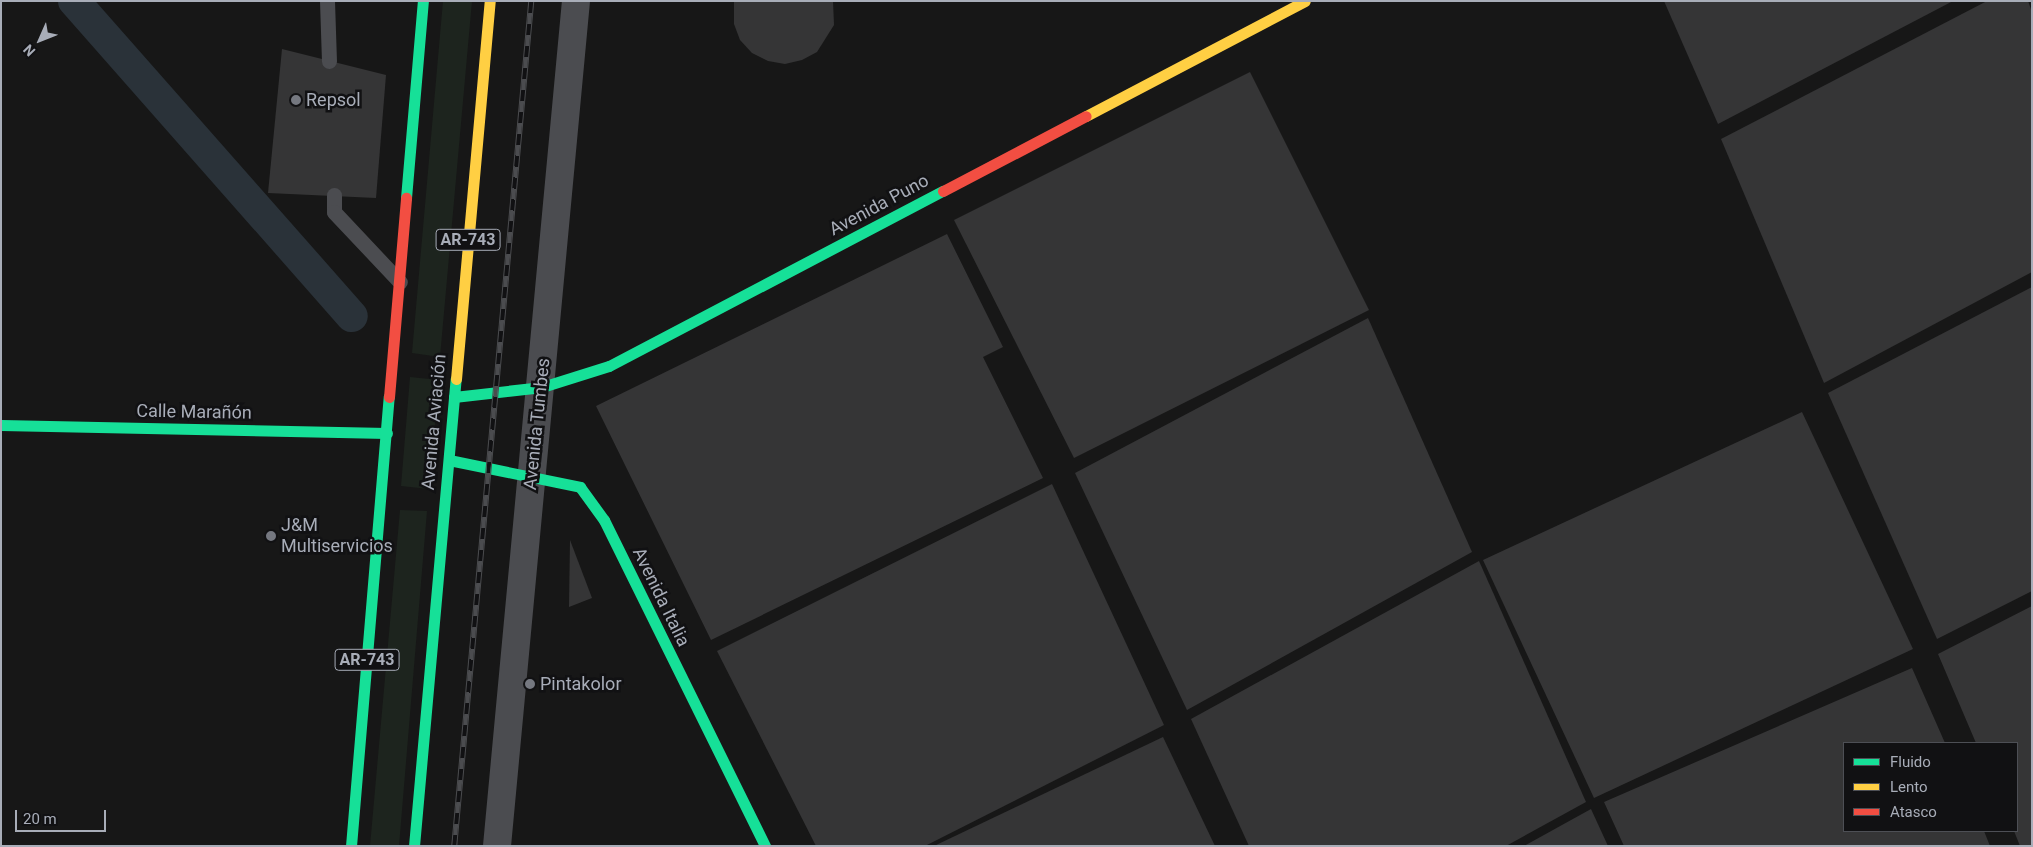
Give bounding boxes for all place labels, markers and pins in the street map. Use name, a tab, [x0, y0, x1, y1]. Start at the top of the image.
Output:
place label: Repsol	[306, 89, 361, 111]
marker: Repsol	[290, 94, 302, 106]
place label: J&M Multiservicios	[281, 515, 393, 558]
marker: J&M Multiservicios	[265, 530, 277, 542]
place label: Pintakolor	[540, 673, 621, 695]
marker: Pintakolor	[524, 678, 536, 690]

